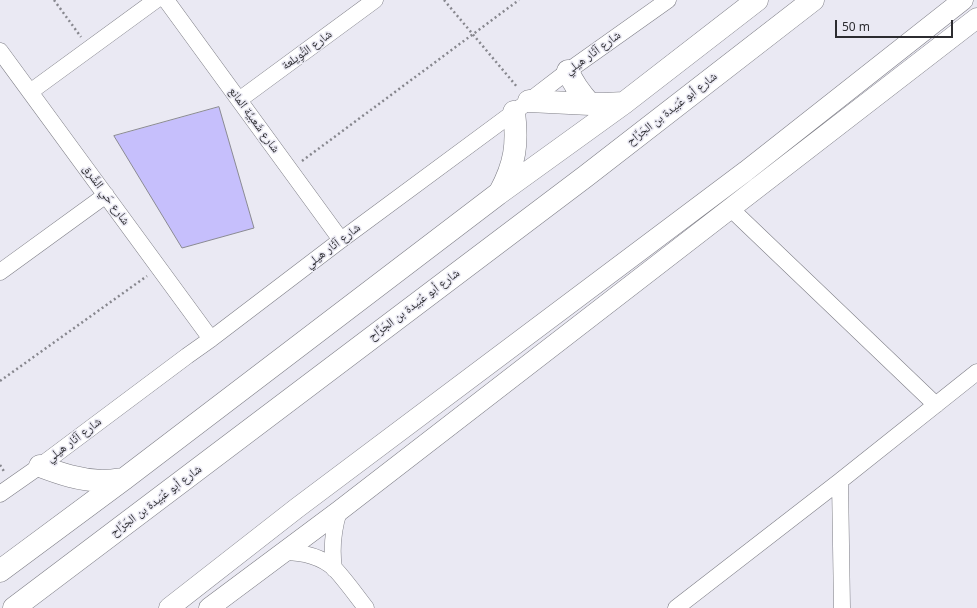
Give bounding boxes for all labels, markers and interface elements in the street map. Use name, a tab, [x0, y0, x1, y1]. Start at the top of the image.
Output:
scale bar	[837, 12, 955, 38]
text: 50 m	[842, 18, 870, 35]
street label: شارع التُّوِيلعة	[279, 27, 335, 73]
street label: شارع آثَار هيلي	[562, 28, 624, 78]
street label: شارع أبو عُبَيدة بن الجَرَّاح	[624, 69, 720, 149]
street label: شارع شَعبيَّة المانع	[225, 84, 283, 156]
street label: شارع حَي الشَّرق	[79, 162, 133, 228]
street label: شارع آثَار هيلي	[303, 221, 363, 271]
street label: شارع أبو عُبَيدة بن الجَرَّاح	[366, 266, 462, 344]
street label: شارع آثَار هيلي	[44, 415, 104, 465]
street label: شارع أبو عُبَيدة بن الجَرَّاح	[108, 462, 204, 540]

